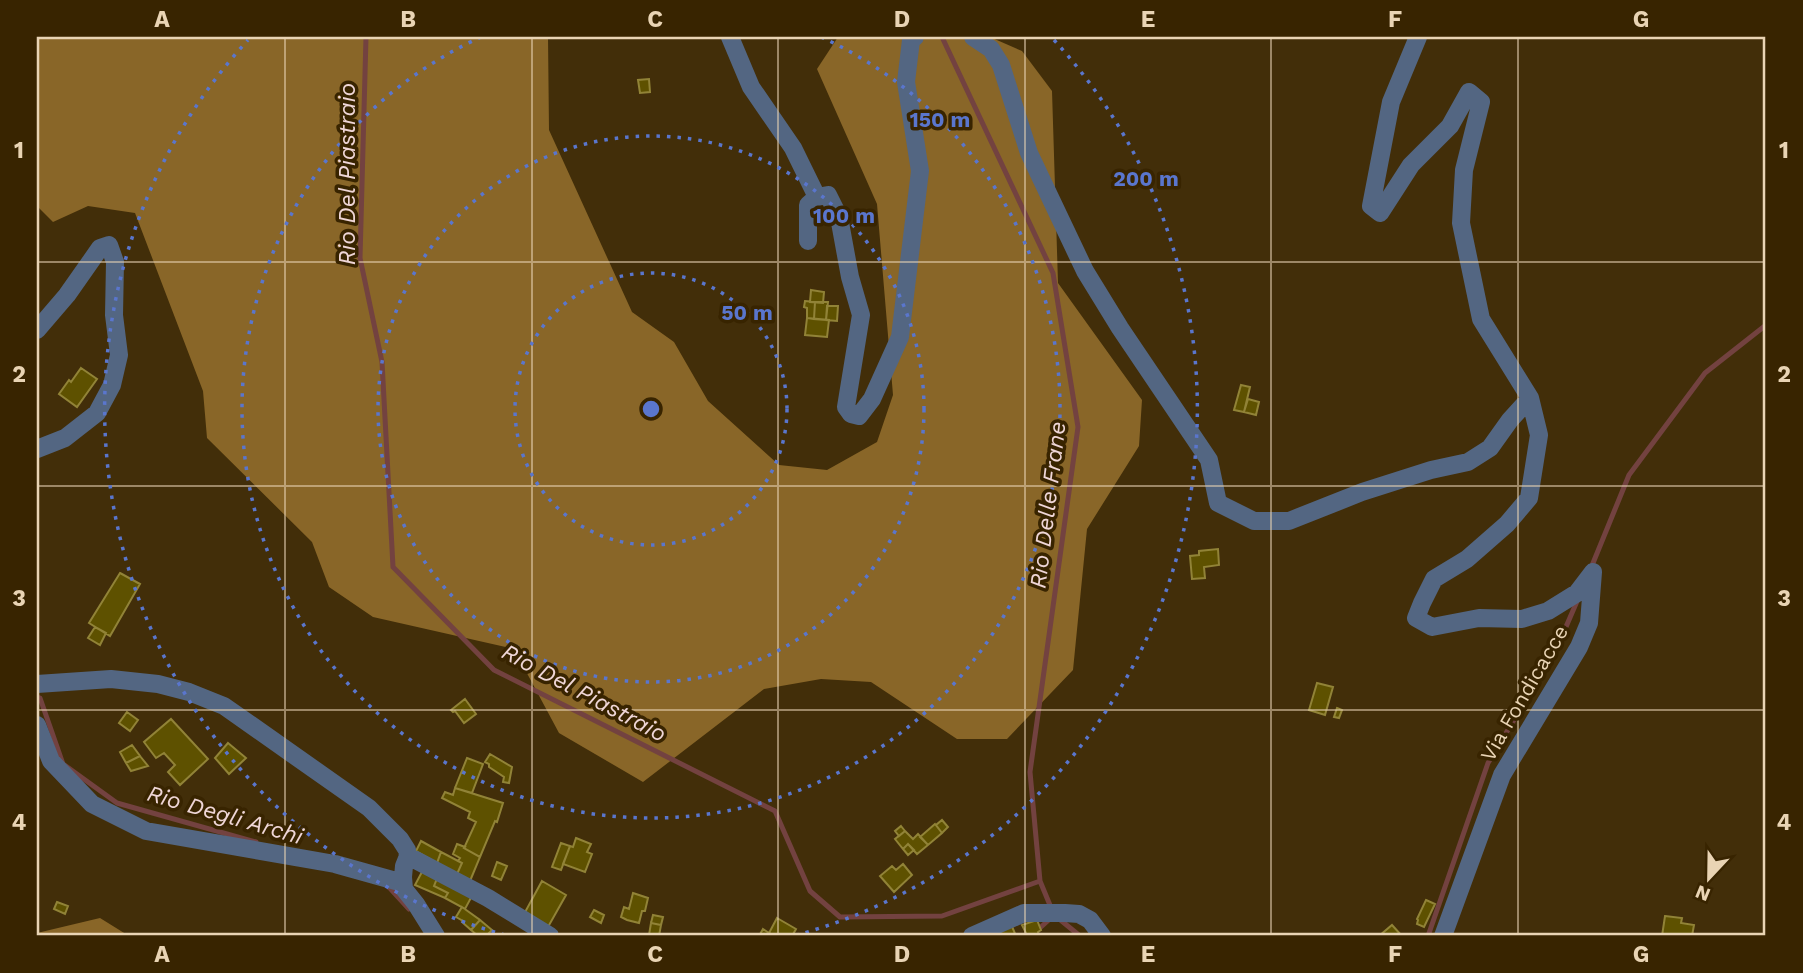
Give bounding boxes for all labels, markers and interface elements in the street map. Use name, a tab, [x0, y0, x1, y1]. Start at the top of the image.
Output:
text: A	[154, 6, 170, 33]
text: B	[400, 6, 416, 33]
text: C	[647, 6, 663, 33]
text: D	[894, 6, 910, 33]
text: E	[1141, 6, 1155, 33]
text: F	[1388, 6, 1402, 33]
text: G	[1633, 6, 1649, 33]
water label: Rio Del Piastraio	[334, 83, 361, 265]
text: 150 m	[910, 107, 970, 132]
text: 1	[14, 137, 24, 164]
text: 1	[1779, 137, 1789, 164]
text: 200 m	[1113, 166, 1179, 191]
text: 100 m	[813, 203, 875, 228]
text: 50 m	[721, 300, 773, 325]
text: 2	[12, 361, 26, 388]
text: 2	[1777, 361, 1791, 388]
centre of rings	[639, 397, 663, 421]
water label: Rio Delle Frane	[1024, 420, 1072, 590]
text: 3	[12, 585, 26, 612]
text: 3	[1777, 585, 1791, 612]
street label: Via Fondicacce	[1475, 620, 1573, 766]
water label: Rio Del Piastraio	[497, 638, 671, 748]
water label: Rio Degli Archi	[144, 780, 307, 850]
text: 4	[12, 809, 27, 836]
text: 4	[1777, 809, 1792, 836]
north arrow	[1674, 844, 1744, 914]
text: N	[1692, 880, 1714, 907]
text: A	[154, 941, 170, 968]
text: B	[400, 941, 416, 968]
text: C	[647, 941, 663, 968]
text: D	[894, 941, 910, 968]
text: E	[1141, 941, 1155, 968]
text: F	[1388, 941, 1402, 968]
text: G	[1633, 941, 1649, 968]

